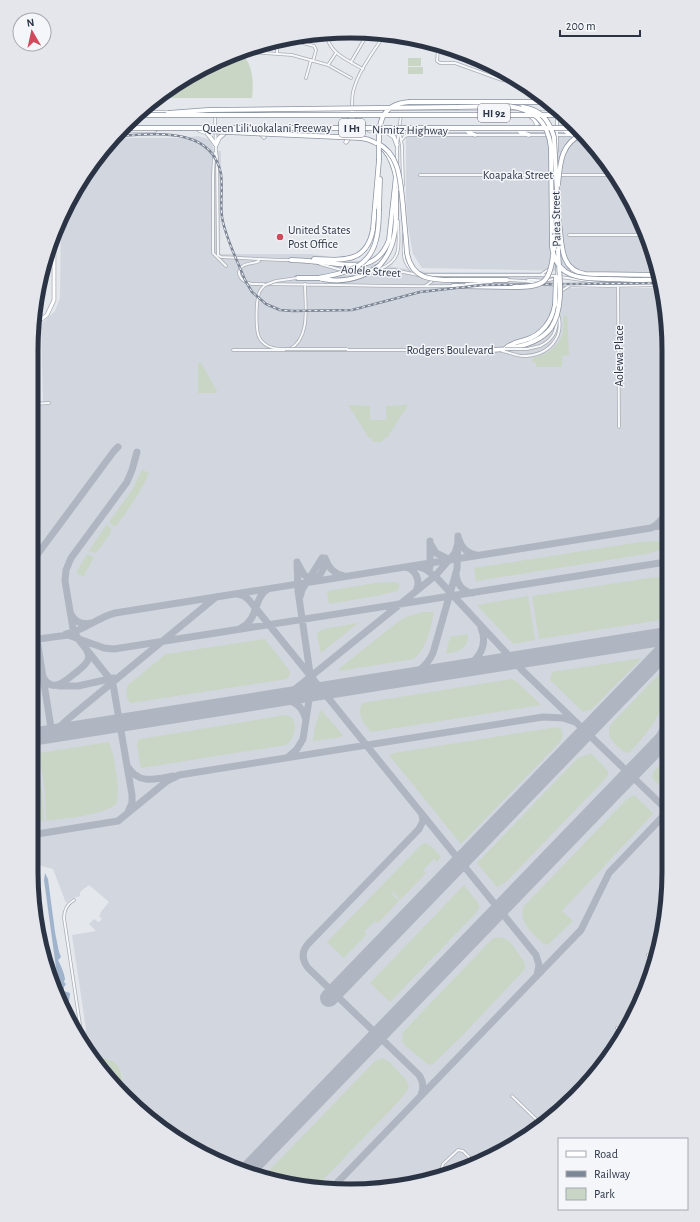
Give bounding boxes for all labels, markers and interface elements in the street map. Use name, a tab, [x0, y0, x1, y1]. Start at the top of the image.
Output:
north arrow	[12, 12, 52, 52]
scale bar	[560, 12, 640, 38]
text: N	[26, 17, 35, 29]
text: 200 m	[566, 20, 596, 32]
road number: HI 92	[478, 104, 510, 122]
road number: I H1	[339, 119, 365, 137]
street label: Queen Liliʻuokalani Freeway	[202, 122, 332, 135]
street label: Nimitz Highway	[372, 123, 448, 138]
street label: Koapaka Street	[483, 169, 553, 181]
street label: Paiea Street	[550, 191, 562, 247]
place label: United States Post Office	[288, 224, 350, 250]
marker: United States Post Office	[275, 232, 285, 242]
street label: Aolele Street	[341, 263, 401, 279]
street label: Aolewa Place	[613, 325, 625, 387]
street label: Rodgers Boulevard	[406, 344, 494, 356]
legend	[558, 1138, 688, 1210]
text: Road	[594, 1148, 618, 1160]
text: Railway	[594, 1168, 630, 1181]
text: Park	[594, 1188, 615, 1200]

